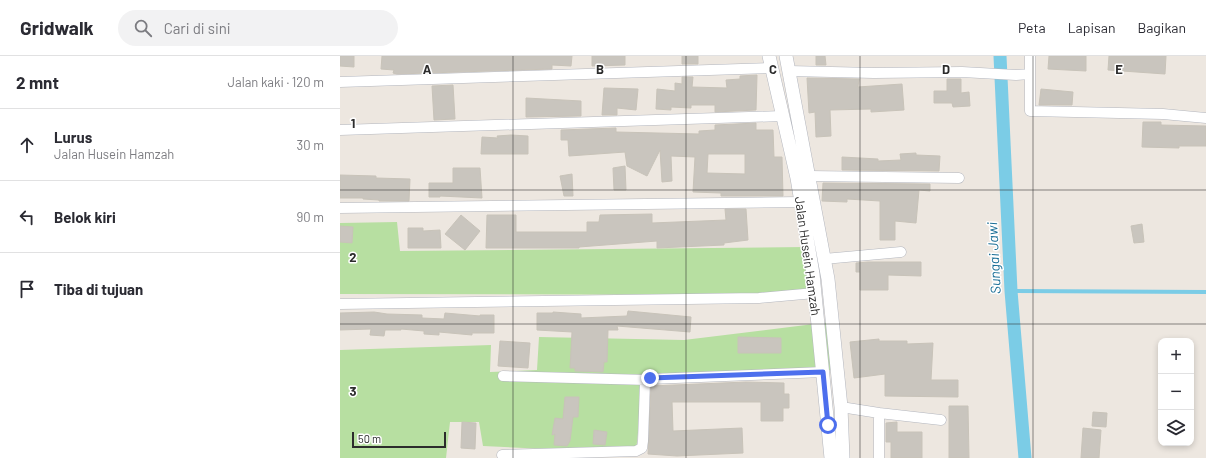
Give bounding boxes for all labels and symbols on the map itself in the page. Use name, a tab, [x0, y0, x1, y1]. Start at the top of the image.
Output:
text: A	[423, 61, 432, 77]
text: B	[596, 61, 604, 77]
text: C	[769, 61, 777, 77]
text: D	[942, 61, 950, 77]
text: E	[1115, 61, 1123, 77]
text: 1	[351, 115, 355, 131]
street label: Jalan Husein Hamzah	[792, 195, 824, 317]
water label: Sungai Jawi	[983, 221, 1004, 294]
text: 2	[349, 249, 357, 265]
route end	[641, 369, 659, 387]
text: 3	[349, 383, 357, 399]
route start	[819, 416, 837, 434]
scale bar	[352, 430, 446, 449]

